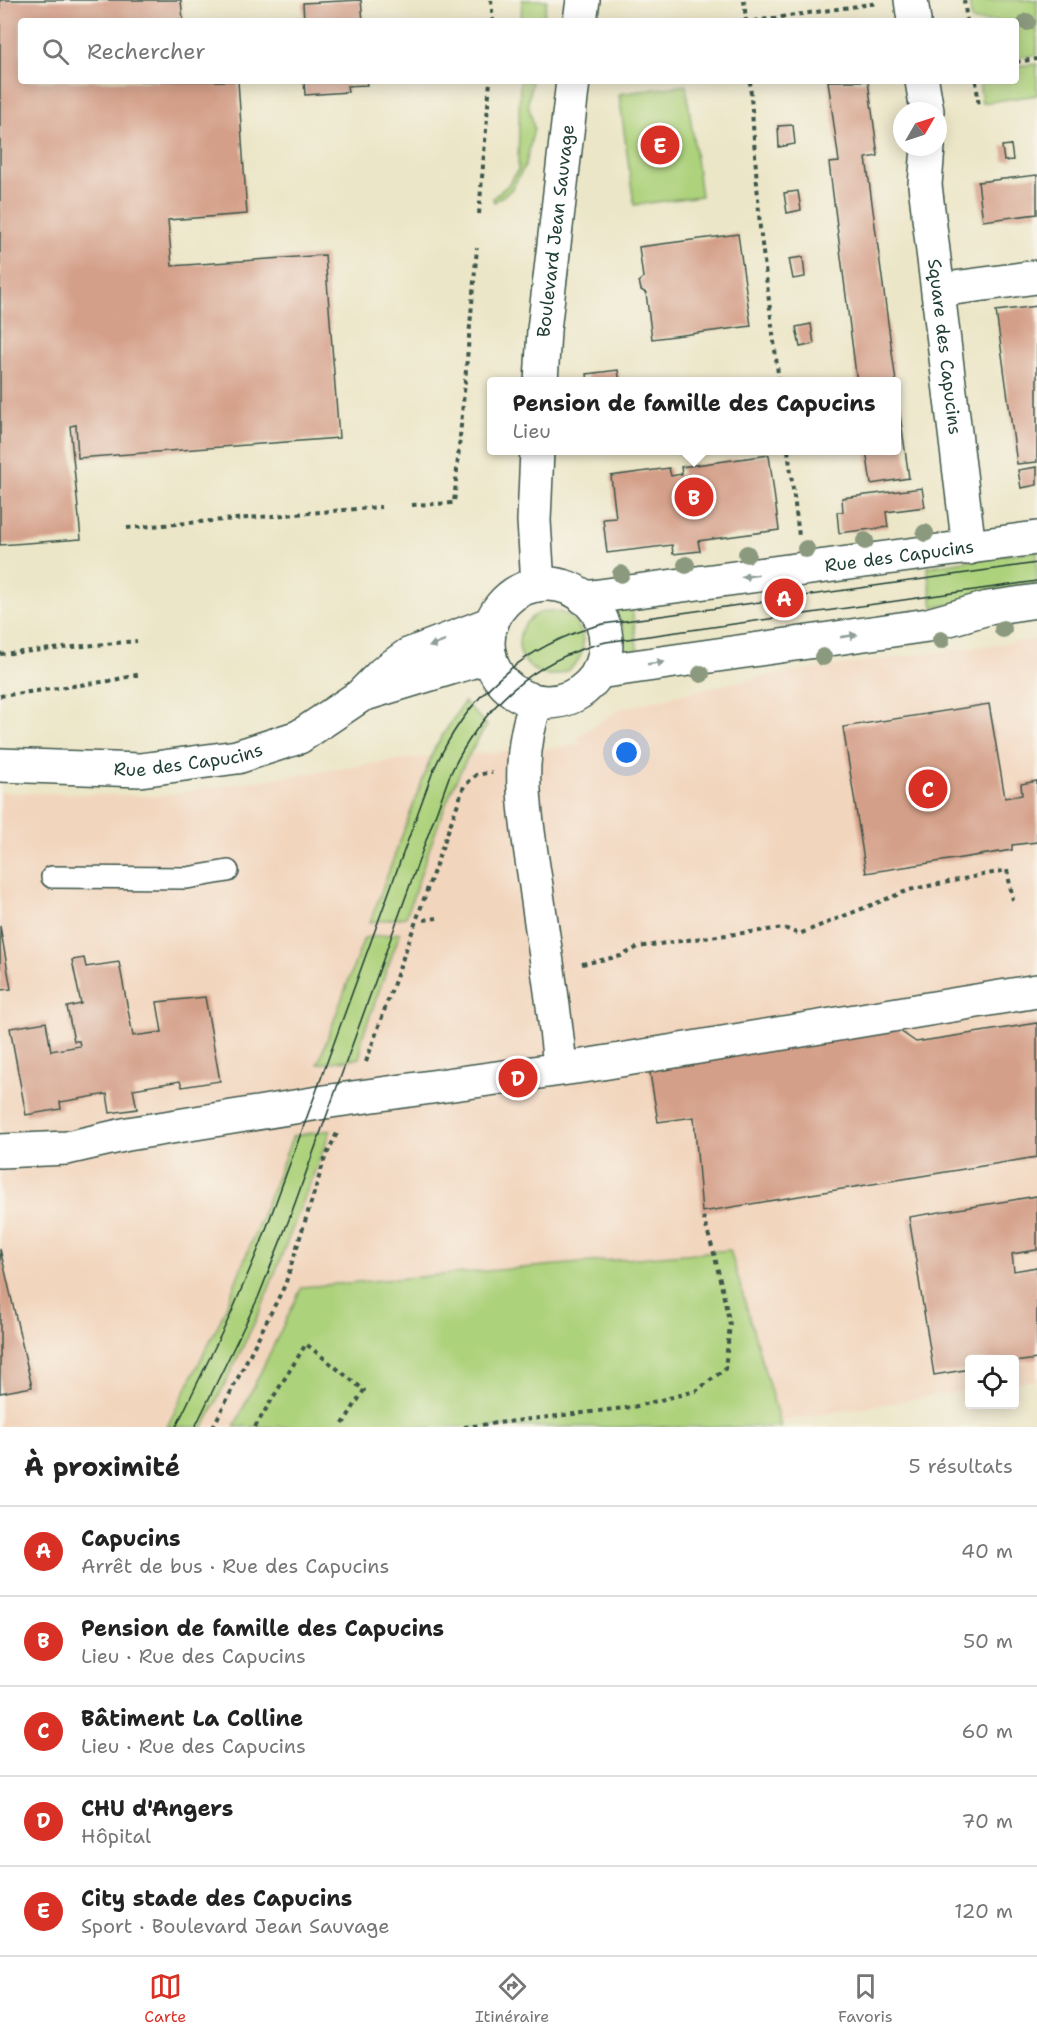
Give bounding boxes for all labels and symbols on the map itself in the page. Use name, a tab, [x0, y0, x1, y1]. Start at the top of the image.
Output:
north arrow	[893, 102, 947, 156]
pin: E	[640, 122, 680, 168]
street label: Boulevard Jean Sauvage	[532, 123, 580, 338]
street label: Square des Capucins	[922, 257, 967, 436]
pin: B	[674, 474, 714, 520]
street label: Rue des Capucins	[823, 534, 975, 578]
one-way arrow	[740, 572, 759, 581]
pin: A	[764, 576, 804, 620]
one-way arrow	[840, 631, 859, 640]
one-way arrow	[428, 640, 446, 650]
one-way arrow	[647, 659, 666, 668]
street label: Rue des Capucins	[113, 737, 266, 782]
your location	[612, 738, 641, 767]
pin: C	[908, 766, 948, 812]
pin: D	[498, 1056, 538, 1100]

